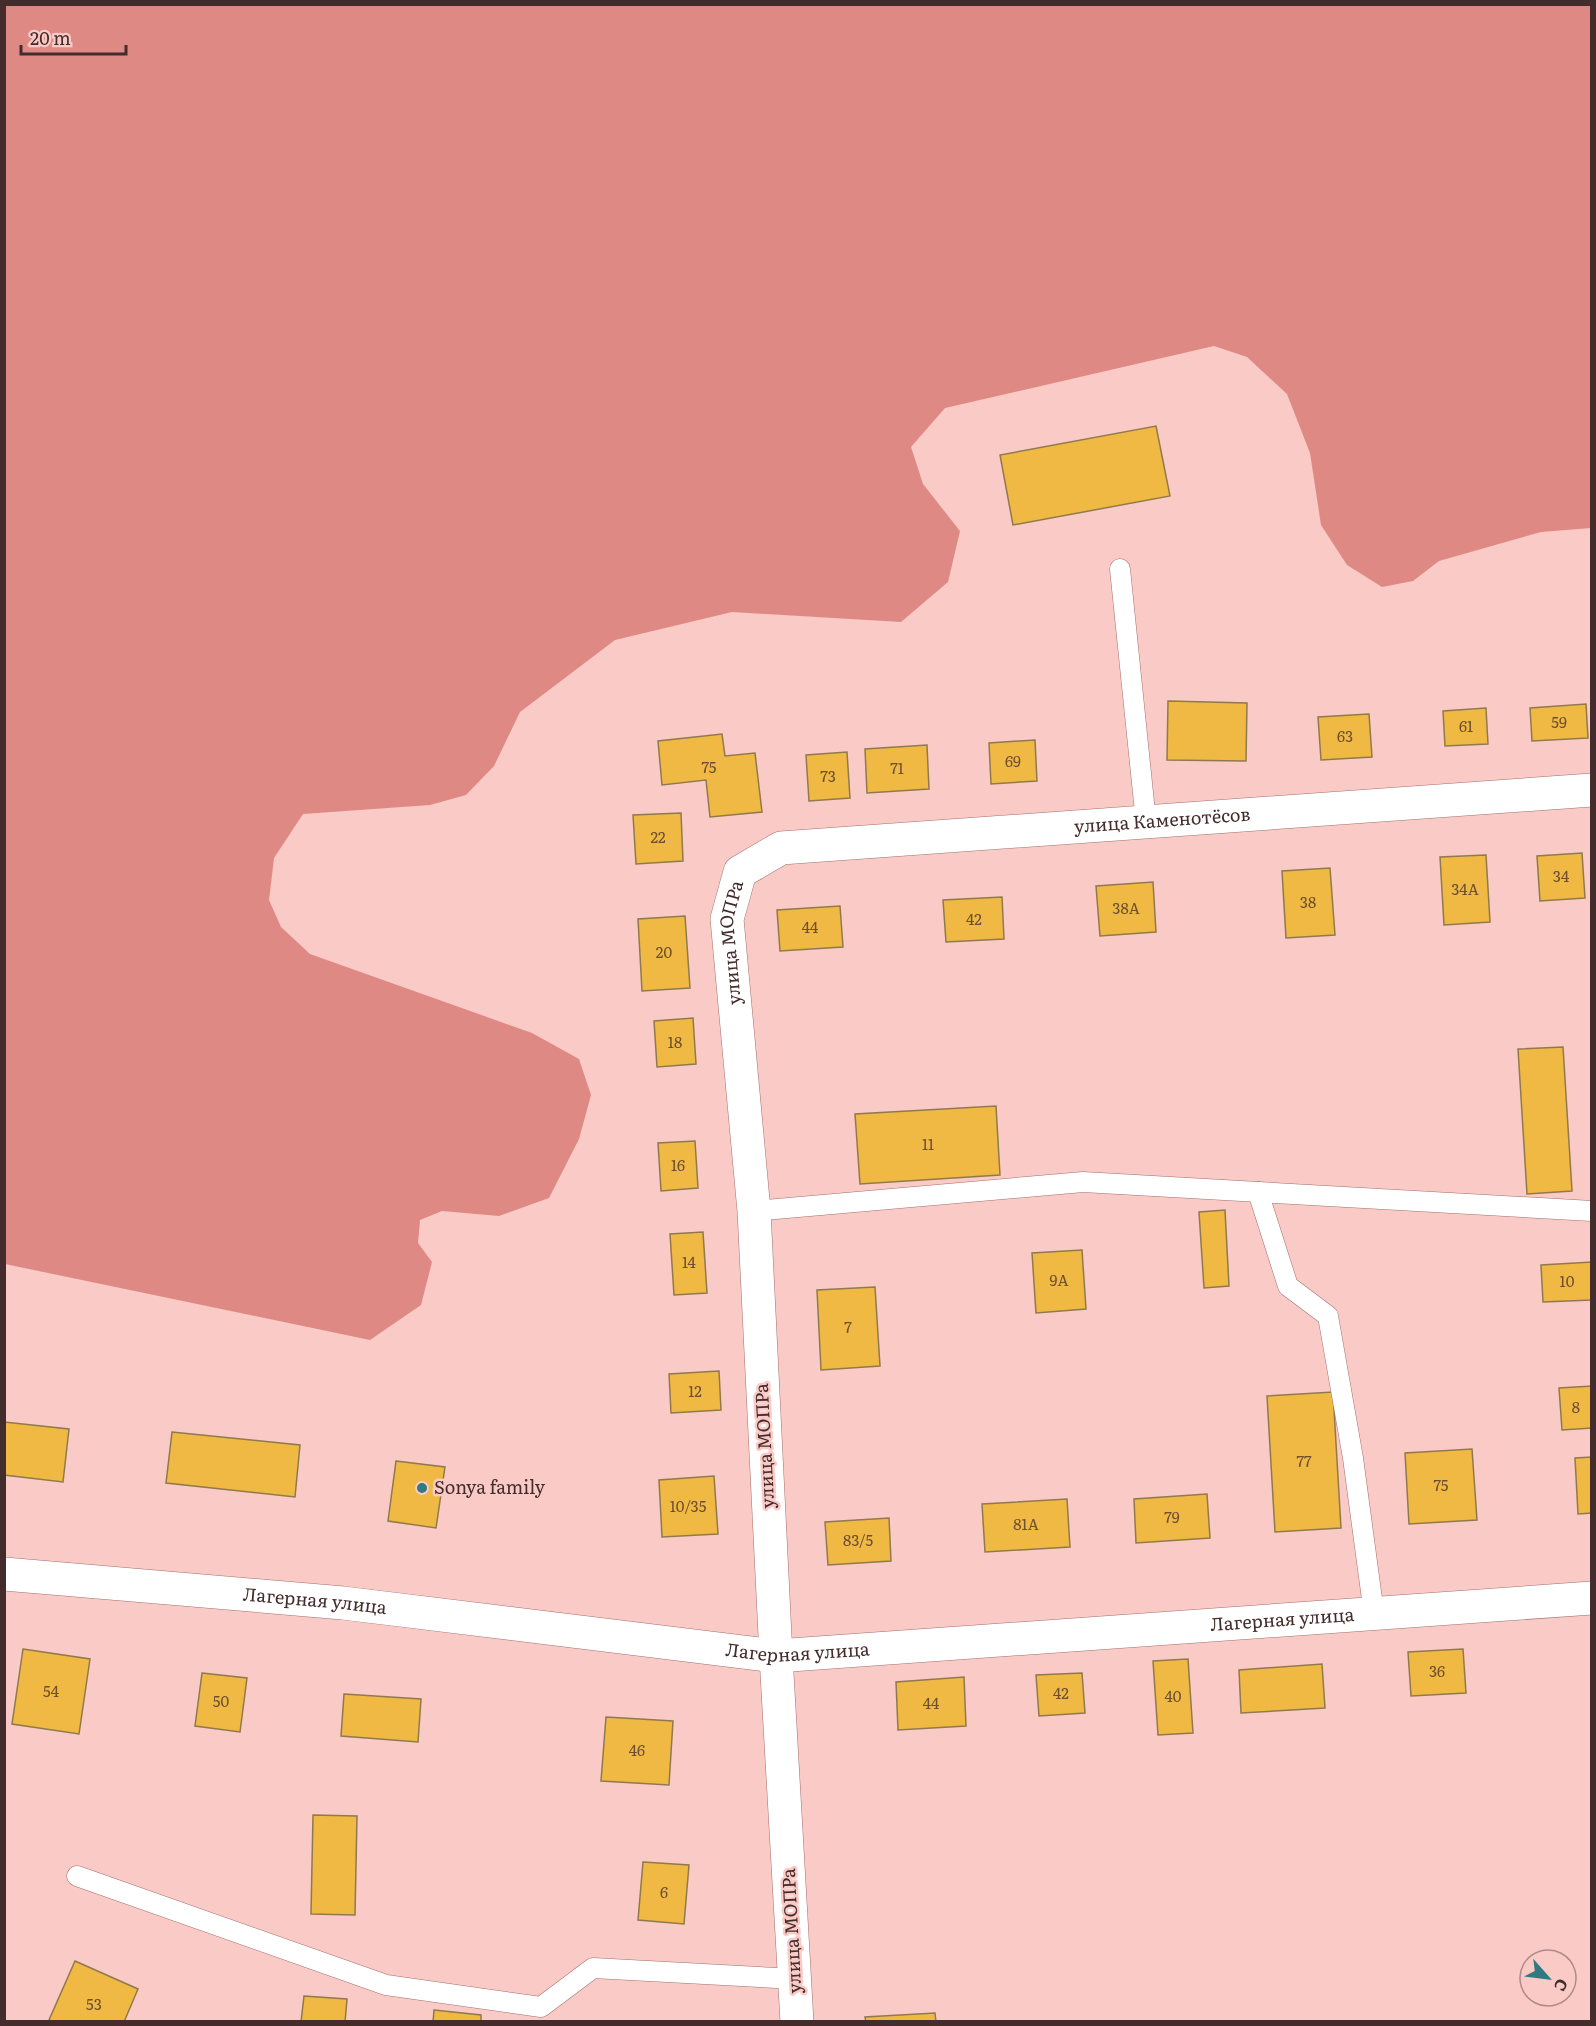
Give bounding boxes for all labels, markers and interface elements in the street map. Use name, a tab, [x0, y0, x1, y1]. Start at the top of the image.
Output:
scale bar	[21, 18, 126, 56]
text: 20 m	[30, 24, 71, 51]
house number: 59	[1551, 710, 1567, 733]
house number: 61	[1459, 714, 1473, 737]
house number: 63	[1337, 724, 1353, 747]
house number: 69	[1005, 749, 1021, 772]
house number: 75	[702, 755, 717, 778]
house number: 71	[890, 756, 904, 779]
house number: 73	[820, 764, 836, 787]
street label: улица Каменотёсов	[1073, 799, 1251, 839]
house number: 22	[650, 825, 666, 848]
house number: 34	[1553, 864, 1569, 887]
street label: улица МОПРа	[712, 877, 749, 1006]
house number: 34А	[1451, 877, 1479, 900]
house number: 38	[1300, 890, 1316, 913]
house number: 38А	[1112, 896, 1140, 919]
house number: 42	[966, 907, 982, 930]
house number: 44	[802, 915, 818, 938]
house number: 20	[656, 940, 672, 963]
house number: 18	[668, 1030, 682, 1053]
house number: 11	[922, 1132, 934, 1155]
house number: 16	[671, 1153, 685, 1176]
house number: 14	[682, 1250, 696, 1273]
house number: 9А	[1050, 1268, 1068, 1291]
house number: 10	[1560, 1269, 1575, 1292]
house number: 7	[844, 1315, 852, 1338]
house number: 12	[688, 1379, 702, 1402]
street label: улица МОПРа	[747, 1382, 780, 1509]
house number: 8	[1572, 1395, 1580, 1418]
house number: 77	[1296, 1449, 1312, 1472]
place label: Sonya family	[434, 1473, 546, 1500]
house number: 75	[1434, 1473, 1449, 1496]
marker: Sonya family	[415, 1481, 429, 1495]
house number: 10/35	[670, 1494, 707, 1517]
house number: 79	[1164, 1505, 1180, 1528]
house number: 81А	[1013, 1512, 1039, 1535]
house number: 83/5	[843, 1528, 873, 1551]
street label: Лагерная улица	[242, 1579, 389, 1620]
street label: Лагерная улица	[1209, 1600, 1355, 1637]
street label: Лагерная улица	[724, 1634, 871, 1668]
house number: 36	[1429, 1659, 1445, 1682]
house number: 54	[43, 1679, 59, 1702]
house number: 42	[1053, 1681, 1069, 1704]
house number: 40	[1165, 1684, 1182, 1707]
house number: 50	[213, 1689, 229, 1712]
house number: 44	[923, 1691, 939, 1714]
house number: 46	[629, 1738, 645, 1761]
street label: улица МОПРа	[774, 1867, 807, 1994]
house number: 6	[660, 1880, 668, 1903]
north arrow	[1518, 1948, 1578, 2008]
text: С	[1549, 1975, 1575, 1996]
house number: 53	[86, 1992, 102, 2015]

